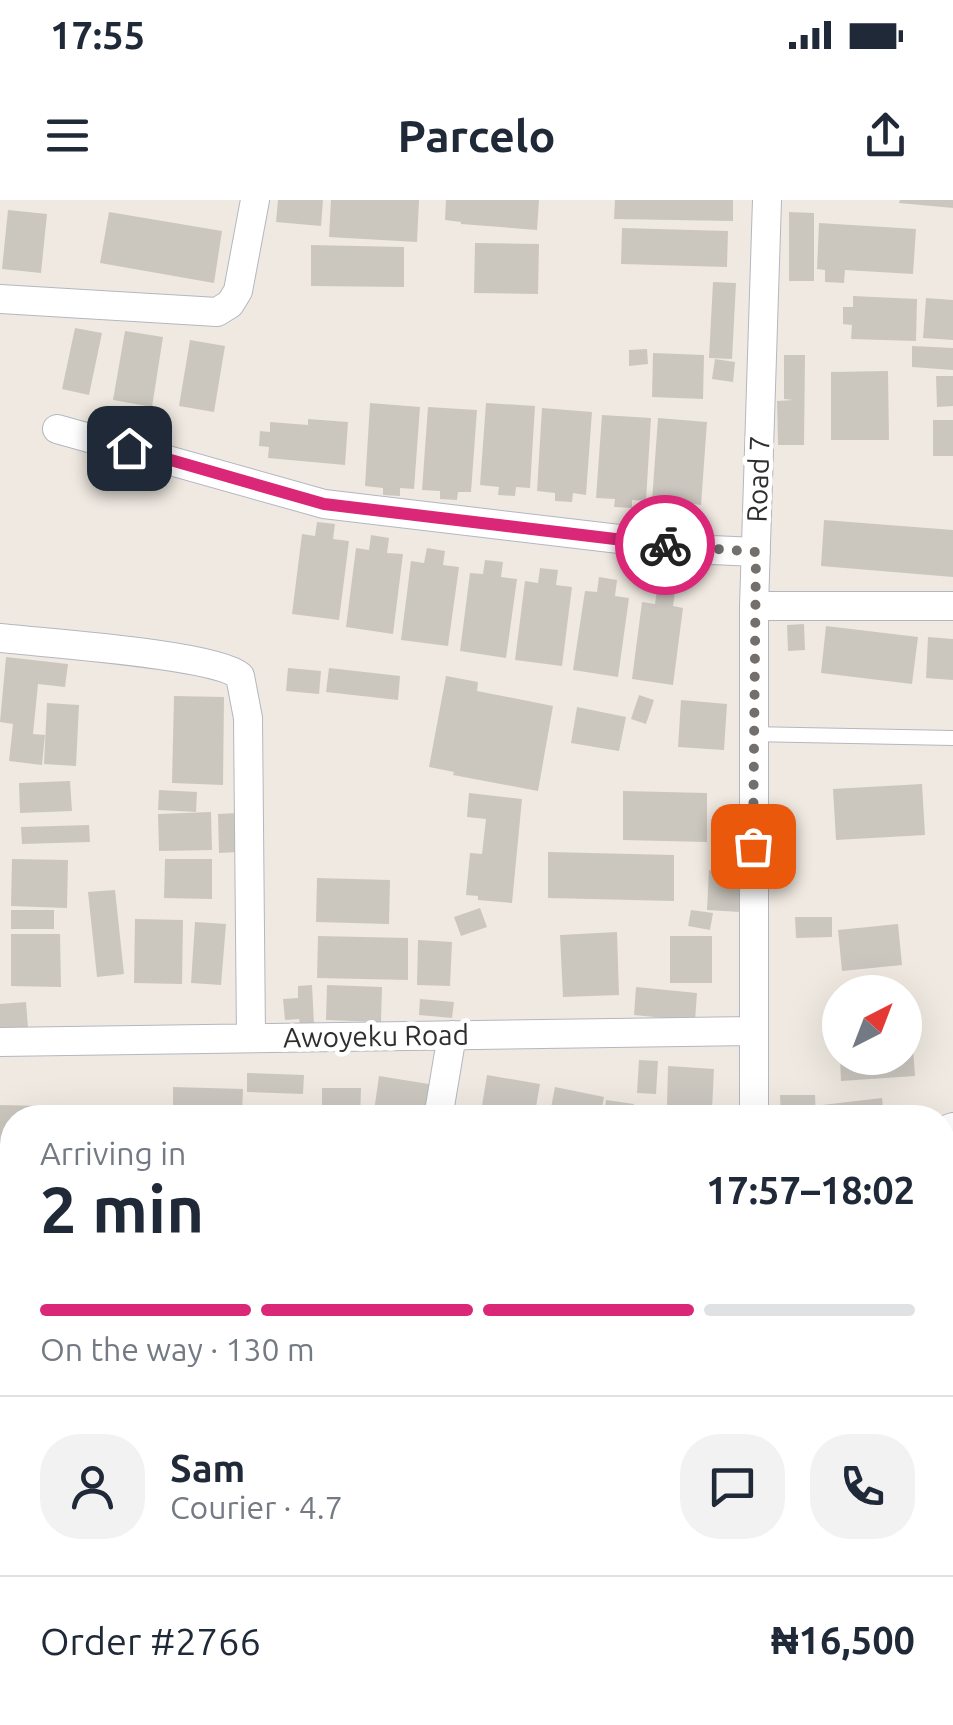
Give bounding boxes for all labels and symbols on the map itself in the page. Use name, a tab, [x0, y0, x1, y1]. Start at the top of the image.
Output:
pin	[87, 406, 172, 491]
street label: Road 7	[740, 435, 775, 523]
courier	[615, 495, 715, 595]
pin	[711, 804, 796, 889]
north arrow	[822, 975, 922, 1075]
street label: Awoyeku Road	[283, 1018, 469, 1053]

